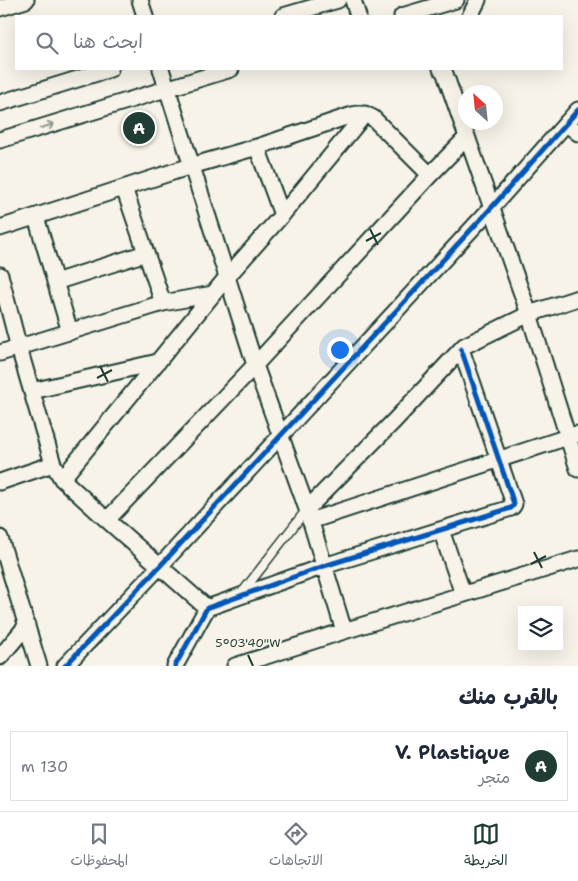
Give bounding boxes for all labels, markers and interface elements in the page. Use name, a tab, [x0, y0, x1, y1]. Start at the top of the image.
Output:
search box	[15, 15, 563, 70]
icon: search	[33, 29, 61, 57]
text: ابحث هنا	[73, 29, 143, 54]
north arrow	[458, 85, 503, 130]
pin: A	[123, 109, 155, 147]
one-way arrow	[38, 120, 54, 130]
your location	[327, 337, 353, 363]
map controls	[518, 606, 563, 651]
button: layers	[518, 606, 563, 651]
text: 5°03'40"W	[215, 635, 281, 651]
text: بالقرب منك	[459, 683, 558, 711]
text: V. Plastique	[395, 740, 510, 765]
text: 130 m	[21, 756, 68, 777]
text: A	[535, 756, 547, 777]
text: متجر	[479, 767, 510, 788]
tab: المحفوظات	[70, 820, 128, 873]
tab: الاتجاهات	[269, 820, 323, 873]
tab: الخريطة	[464, 820, 508, 873]

